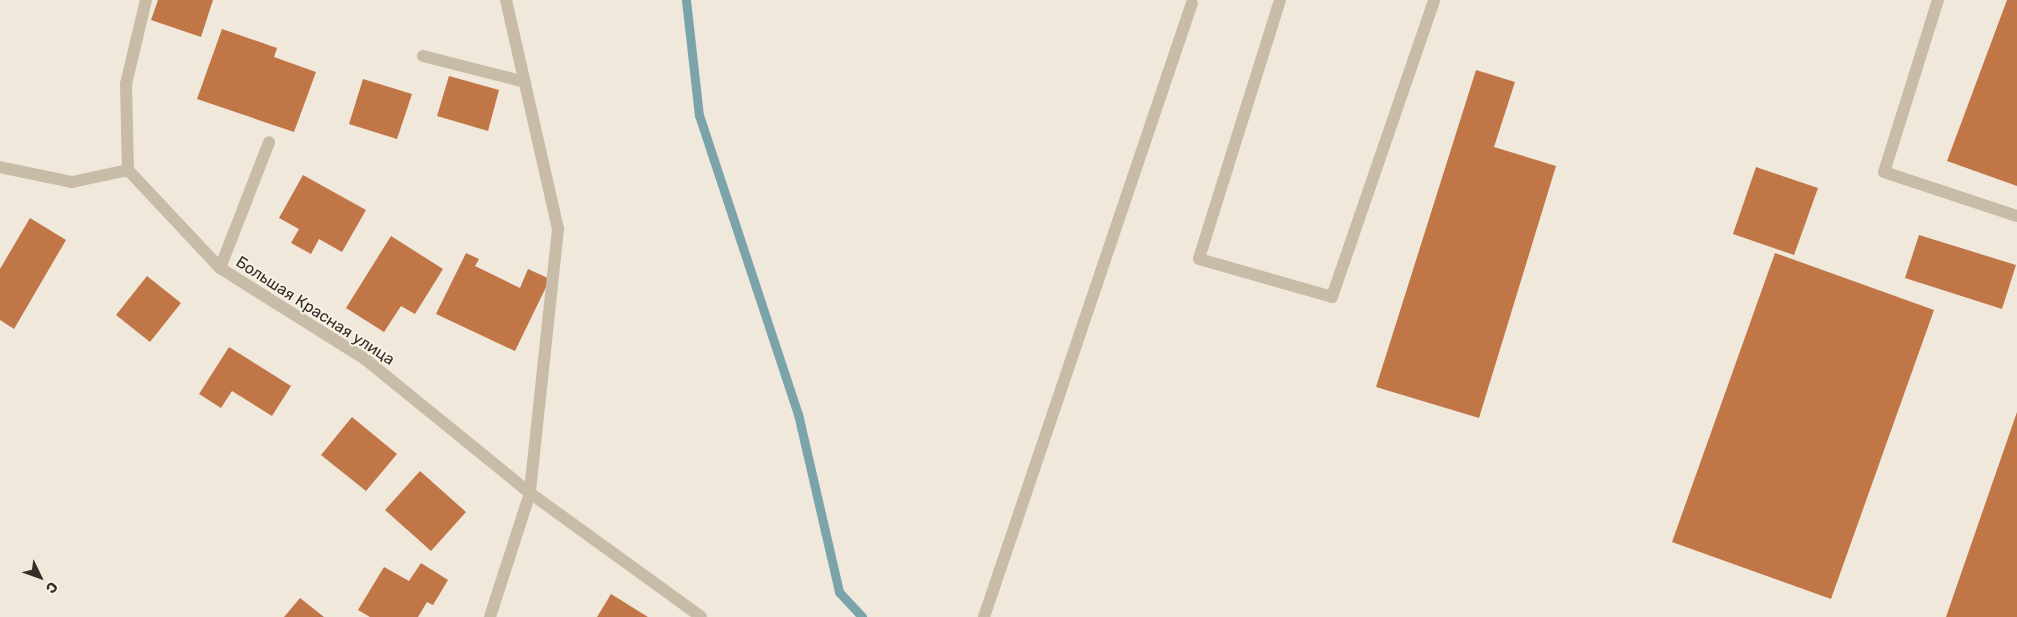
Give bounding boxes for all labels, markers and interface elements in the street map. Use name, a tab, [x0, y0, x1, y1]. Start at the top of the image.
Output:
street label: Большая Красная улица	[232, 252, 398, 370]
north arrow	[15, 552, 65, 602]
text: С	[42, 578, 61, 597]

